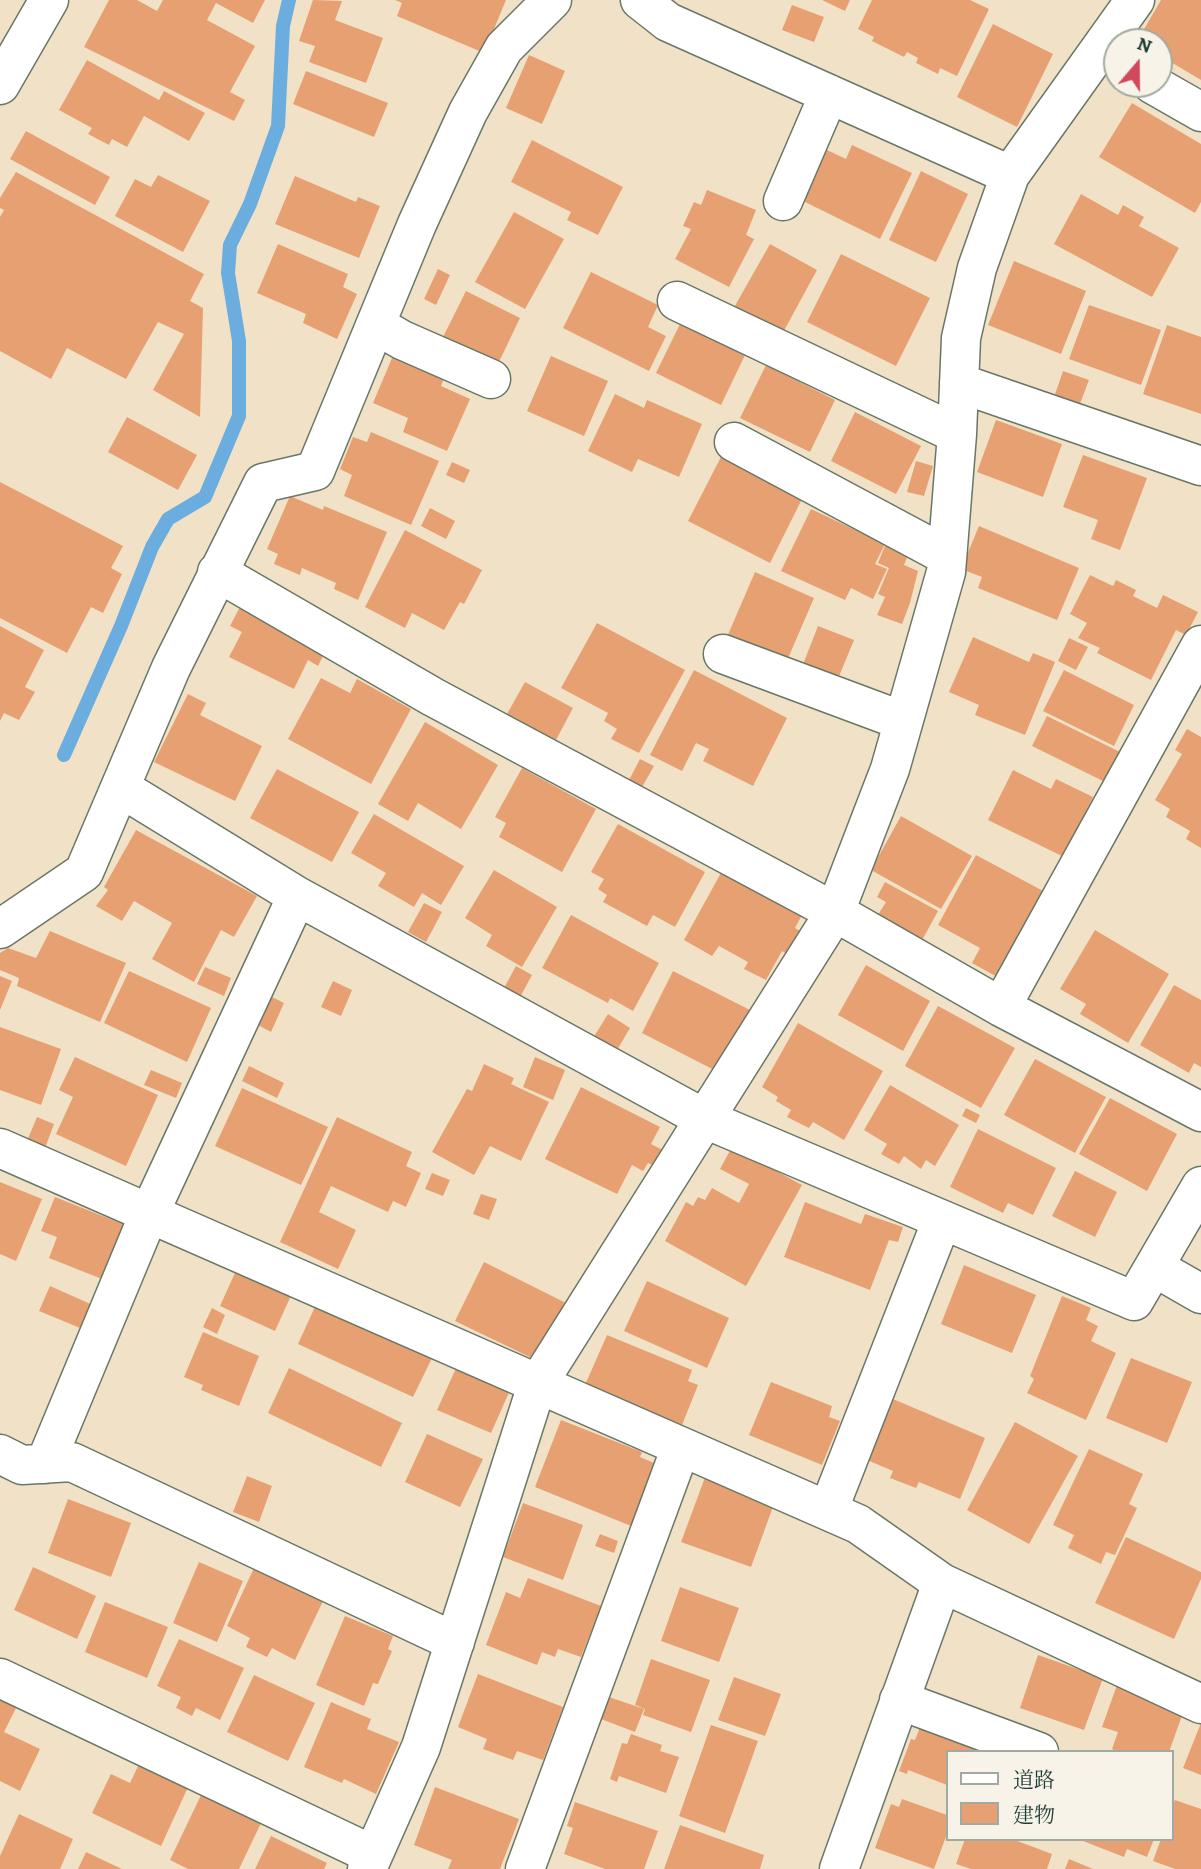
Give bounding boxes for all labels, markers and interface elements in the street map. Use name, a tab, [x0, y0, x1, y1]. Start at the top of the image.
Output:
north arrow	[1103, 28, 1173, 98]
text: N	[1134, 31, 1155, 60]
legend	[946, 1750, 1173, 1841]
text: 道路	[1013, 1766, 1055, 1794]
text: 建物	[1013, 1801, 1055, 1829]

